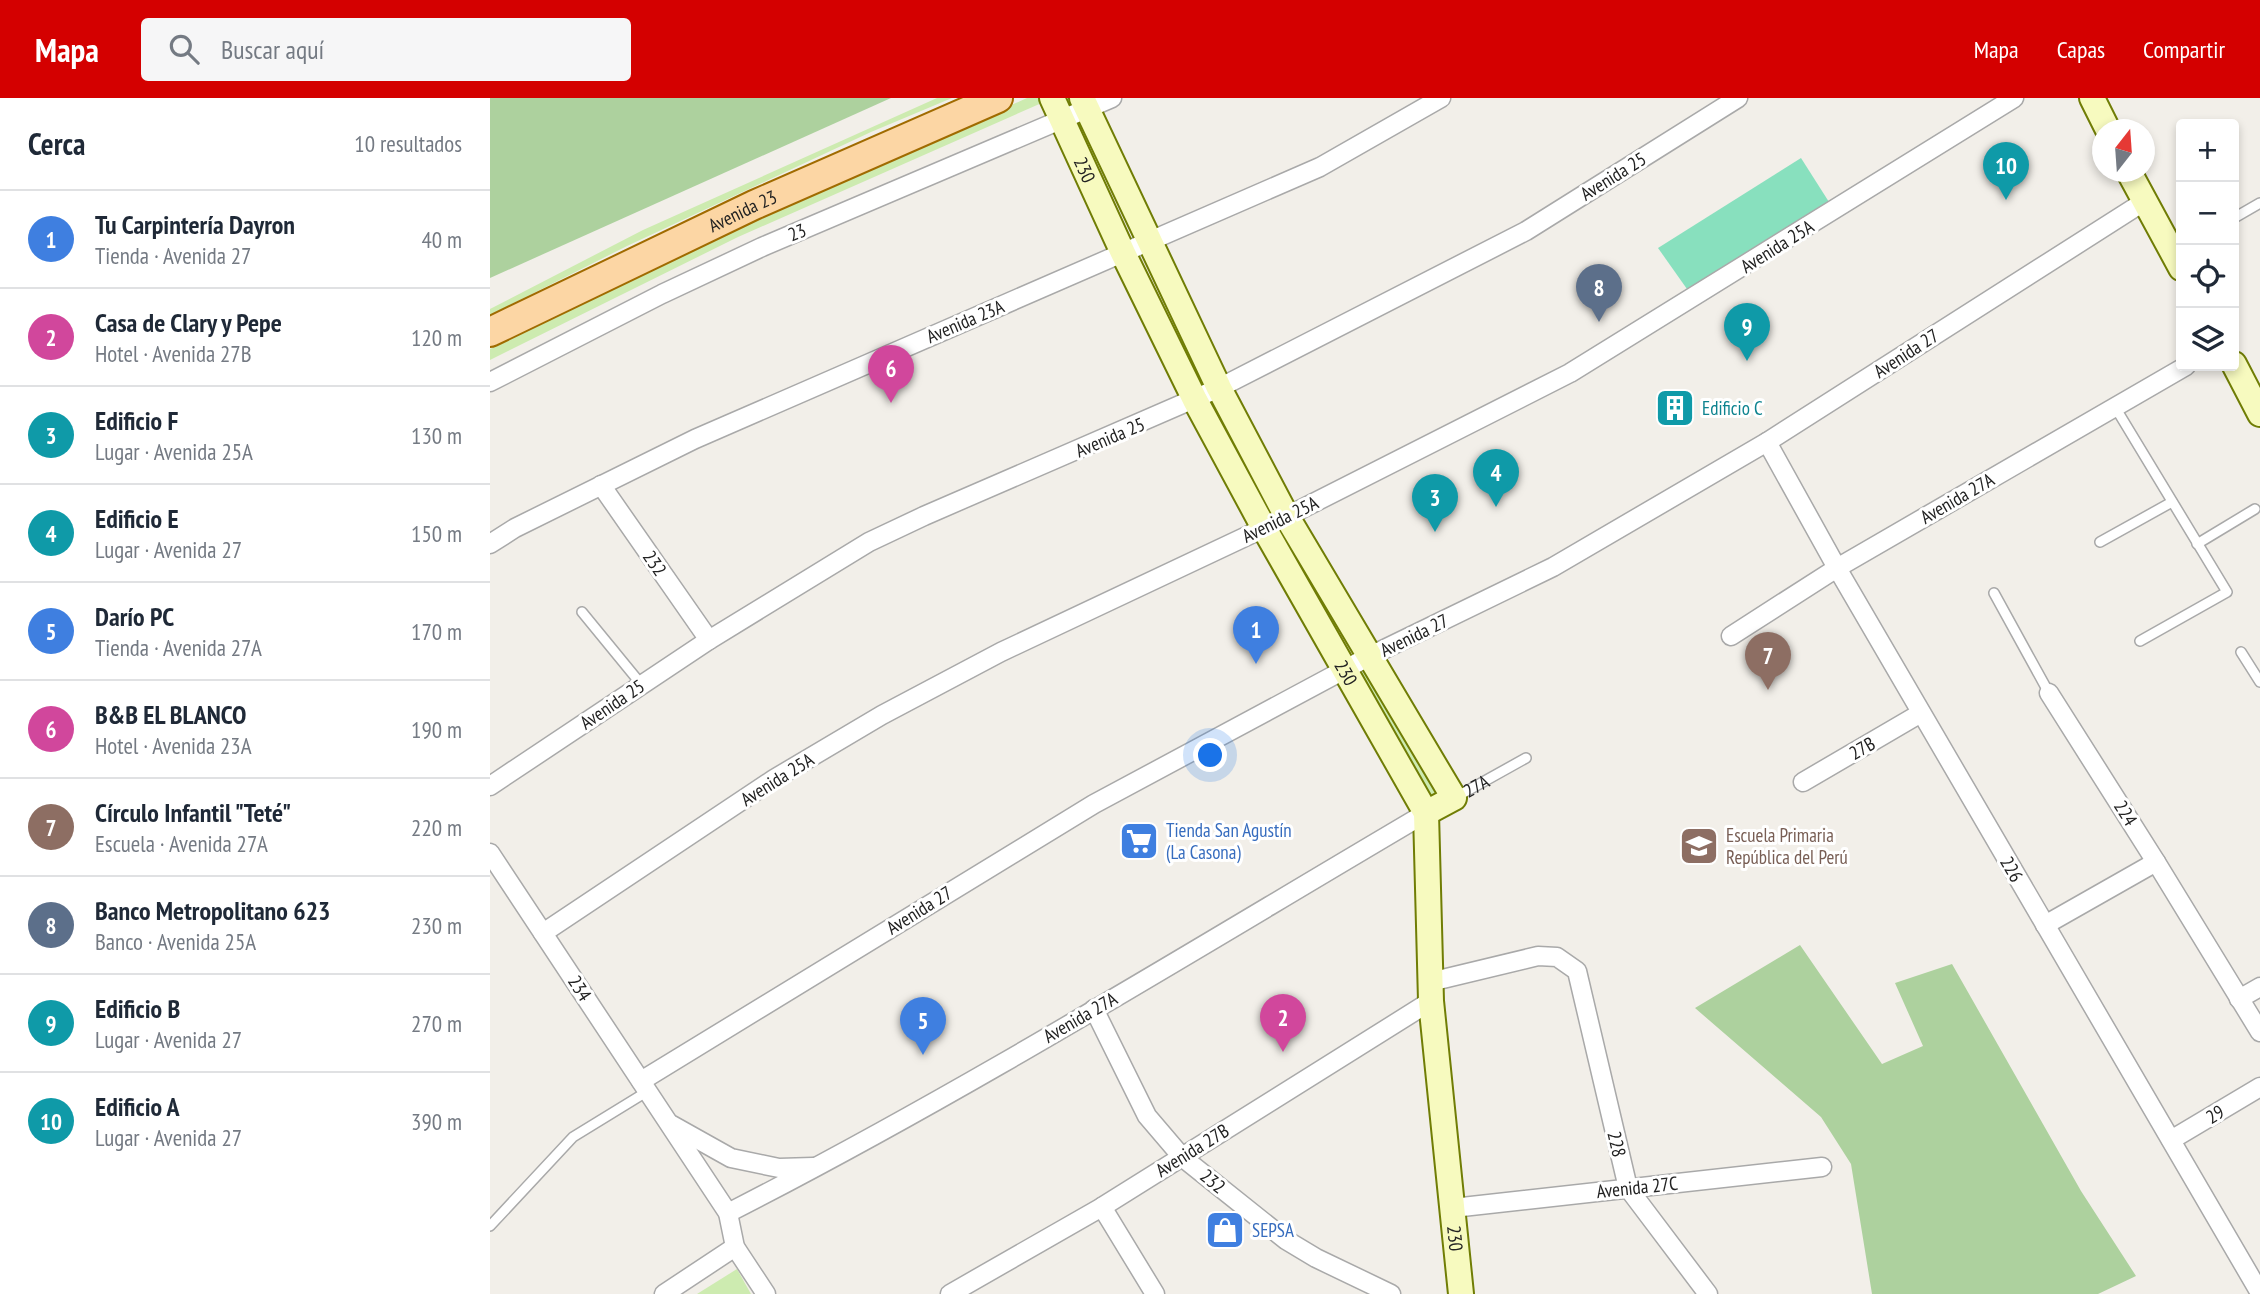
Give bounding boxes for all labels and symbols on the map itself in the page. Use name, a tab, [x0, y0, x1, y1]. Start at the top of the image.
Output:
north arrow	[2092, 119, 2155, 182]
pin: 10	[1983, 142, 2029, 200]
street label: Avenida 25	[1576, 146, 1650, 206]
street label: 230	[1069, 153, 1101, 186]
street label: Avenida 23	[704, 185, 780, 237]
street label: Avenida 25A	[1736, 214, 1818, 278]
street label: 23	[784, 218, 810, 246]
pin: 8	[1576, 264, 1622, 322]
street label: Avenida 23A	[923, 294, 1007, 348]
pin: 9	[1724, 303, 1770, 361]
street label: Avenida 27	[1869, 323, 1943, 383]
pin: 6	[868, 345, 914, 403]
building icon: Edificio C	[1654, 387, 1696, 429]
place label: Edificio C	[1702, 396, 1763, 420]
street label: Avenida 25	[1072, 412, 1148, 462]
pin: 4	[1473, 449, 1519, 507]
street label: Avenida 27A	[1916, 467, 1998, 529]
pin: 3	[1412, 474, 1458, 532]
street label: Avenida 25A	[1238, 490, 1322, 548]
street label: 232	[638, 546, 672, 580]
pin: 1	[1233, 606, 1279, 664]
street label: Avenida 27	[1376, 608, 1452, 662]
pin: 7	[1745, 632, 1791, 690]
street label: 230	[1329, 656, 1363, 690]
street label: Avenida 25	[575, 674, 649, 734]
street label: 27B	[1845, 731, 1879, 765]
your location	[1193, 738, 1227, 772]
street label: Avenida 25A	[736, 747, 818, 811]
street label: 27A	[1459, 769, 1493, 803]
street label: 224	[2109, 796, 2143, 831]
place label: Tienda San Agustín (La Casona)	[1166, 818, 1292, 864]
supermarket icon: Tienda San Agustín (La Casona)	[1118, 820, 1160, 862]
place label: Escuela Primaria República del Perú	[1726, 823, 1848, 869]
school or university icon: Escuela Primaria República del Perú	[1678, 825, 1720, 867]
street label: 226	[1995, 852, 2029, 886]
street label: Avenida 27	[882, 880, 956, 940]
street label: 234	[563, 971, 597, 1006]
street label: Avenida 27A	[1039, 986, 1121, 1048]
pin: 2	[1260, 994, 1306, 1052]
pin: 5	[900, 997, 946, 1055]
street label: 29	[2201, 1099, 2229, 1129]
street label: Avenida 27B	[1151, 1118, 1233, 1182]
street label: 228	[1602, 1129, 1632, 1159]
street label: 232	[1195, 1164, 1231, 1198]
street label: Avenida 27C	[1595, 1171, 1679, 1203]
shop icon: SEPSA	[1204, 1209, 1246, 1251]
place label: SEPSA	[1252, 1218, 1294, 1242]
street label: 230	[1442, 1224, 1469, 1252]

